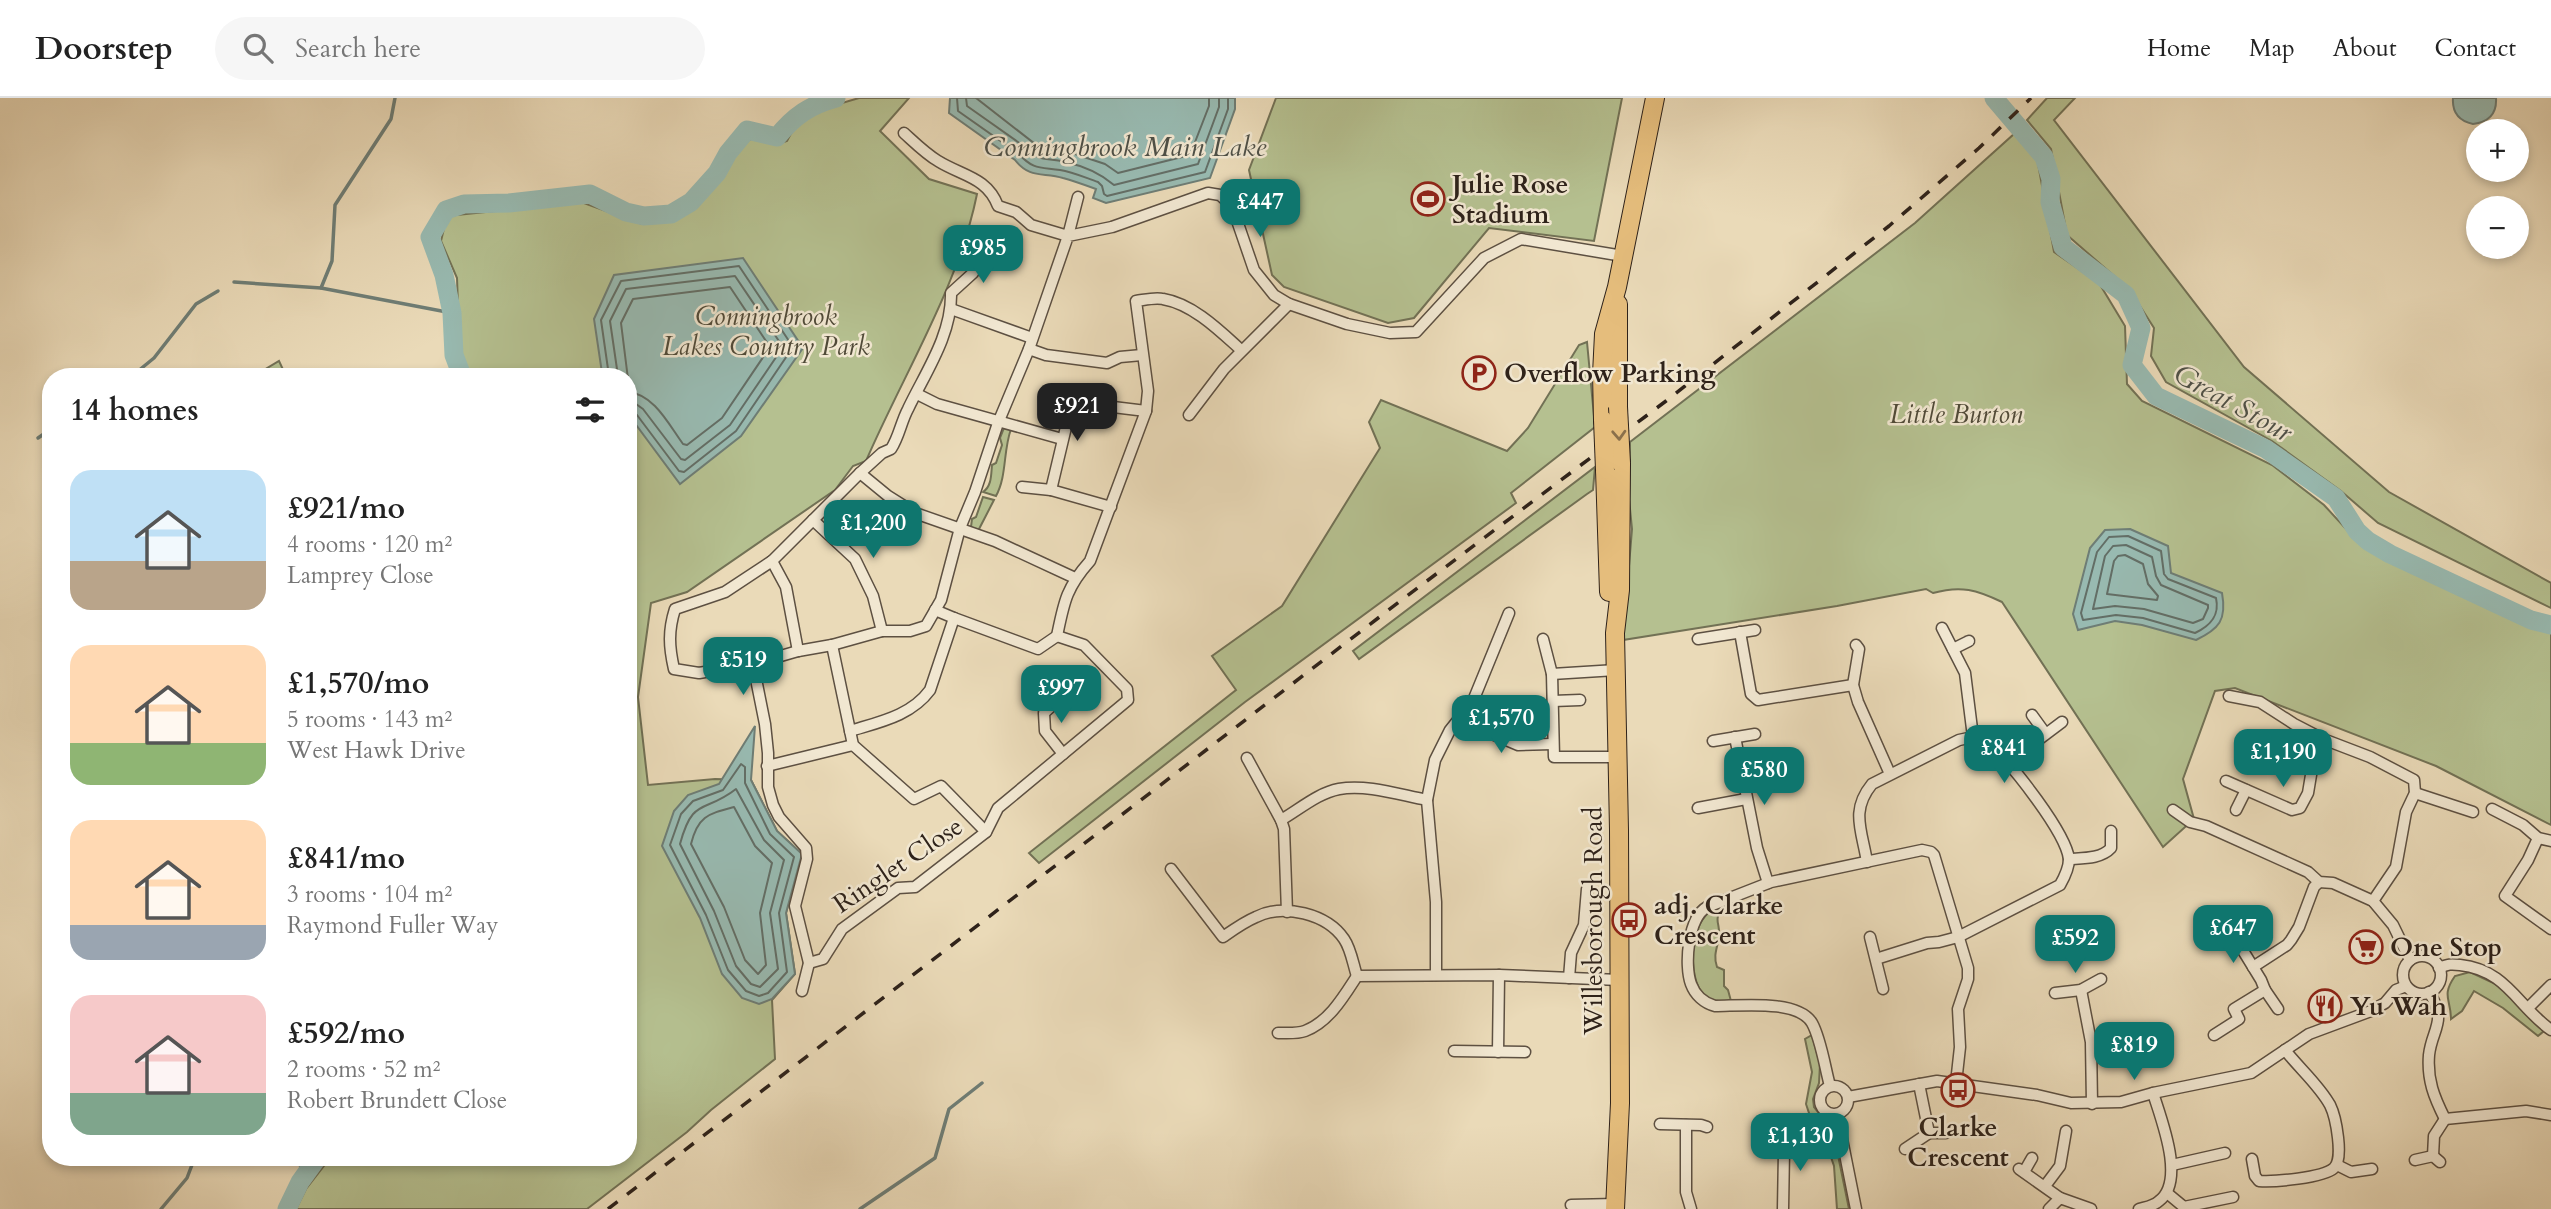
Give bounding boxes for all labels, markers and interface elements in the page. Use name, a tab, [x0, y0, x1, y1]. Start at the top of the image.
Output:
search box	[215, 17, 705, 80]
text: Doorstep	[35, 26, 173, 71]
icon: search	[239, 29, 277, 67]
text: Search here	[295, 31, 421, 66]
text: Home	[2147, 32, 2211, 65]
text: Map	[2249, 32, 2295, 65]
text: About	[2333, 32, 2397, 65]
text: Contact	[2435, 32, 2516, 65]
map controls	[2466, 119, 2529, 259]
button: +	[2466, 119, 2529, 182]
water label: Conningbrook Main Lake	[984, 128, 1267, 166]
place label: Julie Rose Stadium	[1448, 167, 1568, 232]
pin: £447	[1219, 180, 1301, 239]
sports icon: Julie Rose Stadium	[1409, 180, 1447, 218]
text: £447	[1236, 186, 1284, 217]
button: −	[2466, 196, 2529, 259]
pin: £985	[942, 226, 1024, 285]
text: £985	[959, 232, 1007, 263]
park label: Conningbrook Lakes Country Park	[662, 299, 870, 364]
parking icon: Overflow Parking	[1460, 354, 1498, 392]
water label: Great Stour	[2167, 355, 2300, 452]
place label: Overflow Parking	[1504, 356, 1716, 391]
pin: £921	[1036, 384, 1118, 443]
text: 14 homes	[70, 390, 199, 431]
text: £921	[1053, 390, 1101, 421]
icon: filters	[571, 391, 609, 429]
park label: Little Burton	[1889, 397, 2023, 432]
one-way arrow	[1612, 430, 1627, 441]
text: £921/mo	[287, 488, 405, 529]
icon: home	[126, 498, 210, 582]
pin: £1,200	[816, 500, 930, 560]
text: £1,200	[840, 507, 906, 538]
text: 4 rooms · 120 m²	[287, 529, 452, 560]
text: Lamprey Close	[287, 560, 434, 591]
pin: £519	[702, 638, 784, 697]
text: £519	[719, 644, 767, 675]
text: £1,570/mo	[287, 663, 429, 704]
pin: £997	[1020, 666, 1102, 725]
text: £997	[1037, 672, 1085, 703]
icon: home	[126, 673, 210, 757]
pin: £1,570	[1444, 696, 1558, 755]
text: £1,570	[1468, 702, 1534, 733]
text: 5 rooms · 143 m²	[287, 704, 452, 735]
pin: £841	[1963, 726, 2045, 785]
pin: £1,190	[2226, 730, 2340, 789]
text: £841	[1980, 732, 2028, 763]
text: West Hawk Drive	[287, 735, 466, 766]
text: £1,190	[2250, 736, 2316, 767]
pin: £580	[1723, 748, 1805, 807]
text: £580	[1740, 754, 1788, 785]
street label: Willesborough Road	[1576, 807, 1611, 1036]
street label: Ringlet Close	[826, 809, 970, 921]
text: £841/mo	[287, 838, 405, 879]
icon: home	[126, 848, 210, 932]
text: 3 rooms · 104 m²	[287, 879, 452, 910]
place label: adj. Clarke Crescent	[1654, 888, 1783, 953]
bus stop icon: adj. Clarke Crescent	[1610, 901, 1648, 939]
pin: £647	[2192, 906, 2274, 965]
text: Raymond Fuller Way	[287, 910, 498, 941]
text: £647	[2209, 912, 2257, 943]
pin: £592	[2034, 916, 2116, 975]
text: £592	[2051, 922, 2099, 953]
supermarket icon: One Stop	[2347, 928, 2385, 966]
place label: One Stop	[2390, 930, 2502, 965]
restaurant icon: Yu Wah	[2306, 987, 2344, 1025]
place label: Yu Wah	[2350, 989, 2447, 1024]
text: £592/mo	[287, 1013, 405, 1054]
icon: home	[126, 1023, 210, 1107]
pin: £819	[2093, 1023, 2175, 1082]
text: £819	[2110, 1029, 2158, 1060]
text: 2 rooms · 52 m²	[287, 1054, 440, 1085]
bus stop icon: Clarke Crescent	[1939, 1071, 1977, 1109]
text: Robert Brundett Close	[287, 1085, 507, 1116]
place label: Clarke Crescent	[1907, 1110, 2009, 1175]
pin: £1,130	[1743, 1114, 1857, 1173]
text: £1,130	[1767, 1120, 1833, 1151]

